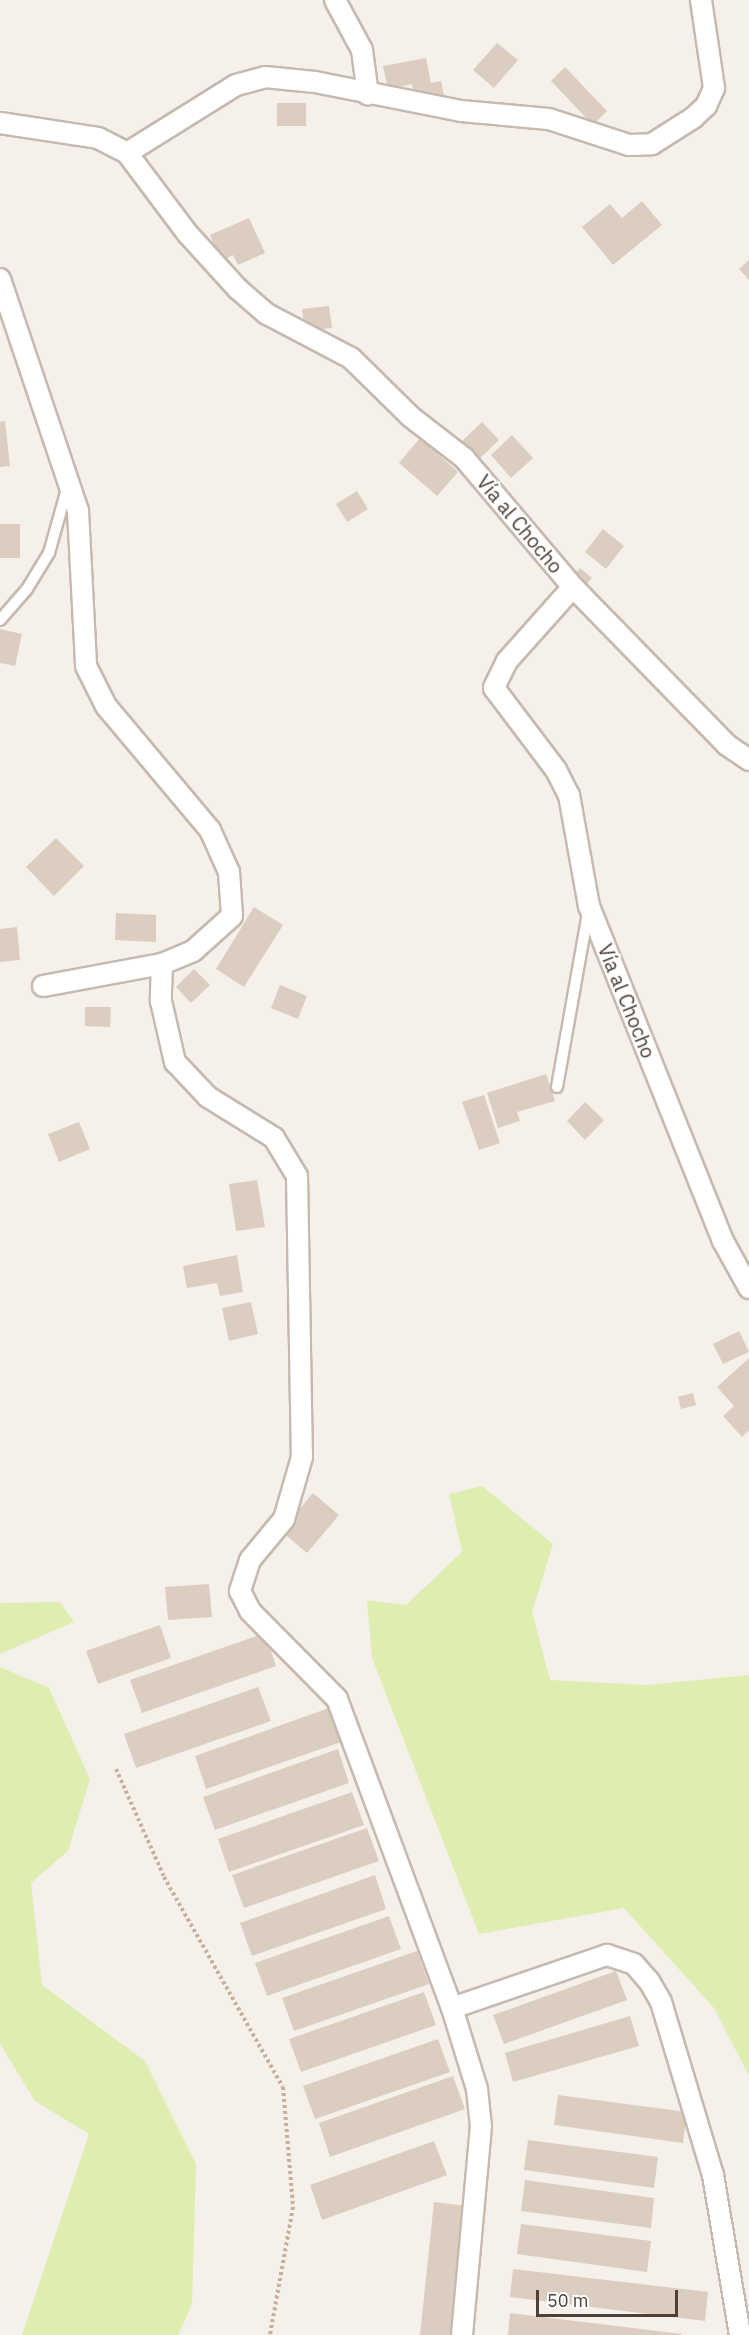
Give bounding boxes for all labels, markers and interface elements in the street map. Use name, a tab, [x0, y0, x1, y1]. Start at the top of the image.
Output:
street label: Vía al Chocho	[472, 470, 568, 578]
street label: Vía al Chocho	[593, 940, 661, 1062]
scale bar	[539, 2278, 682, 2316]
text: 50 m	[547, 2289, 589, 2312]

